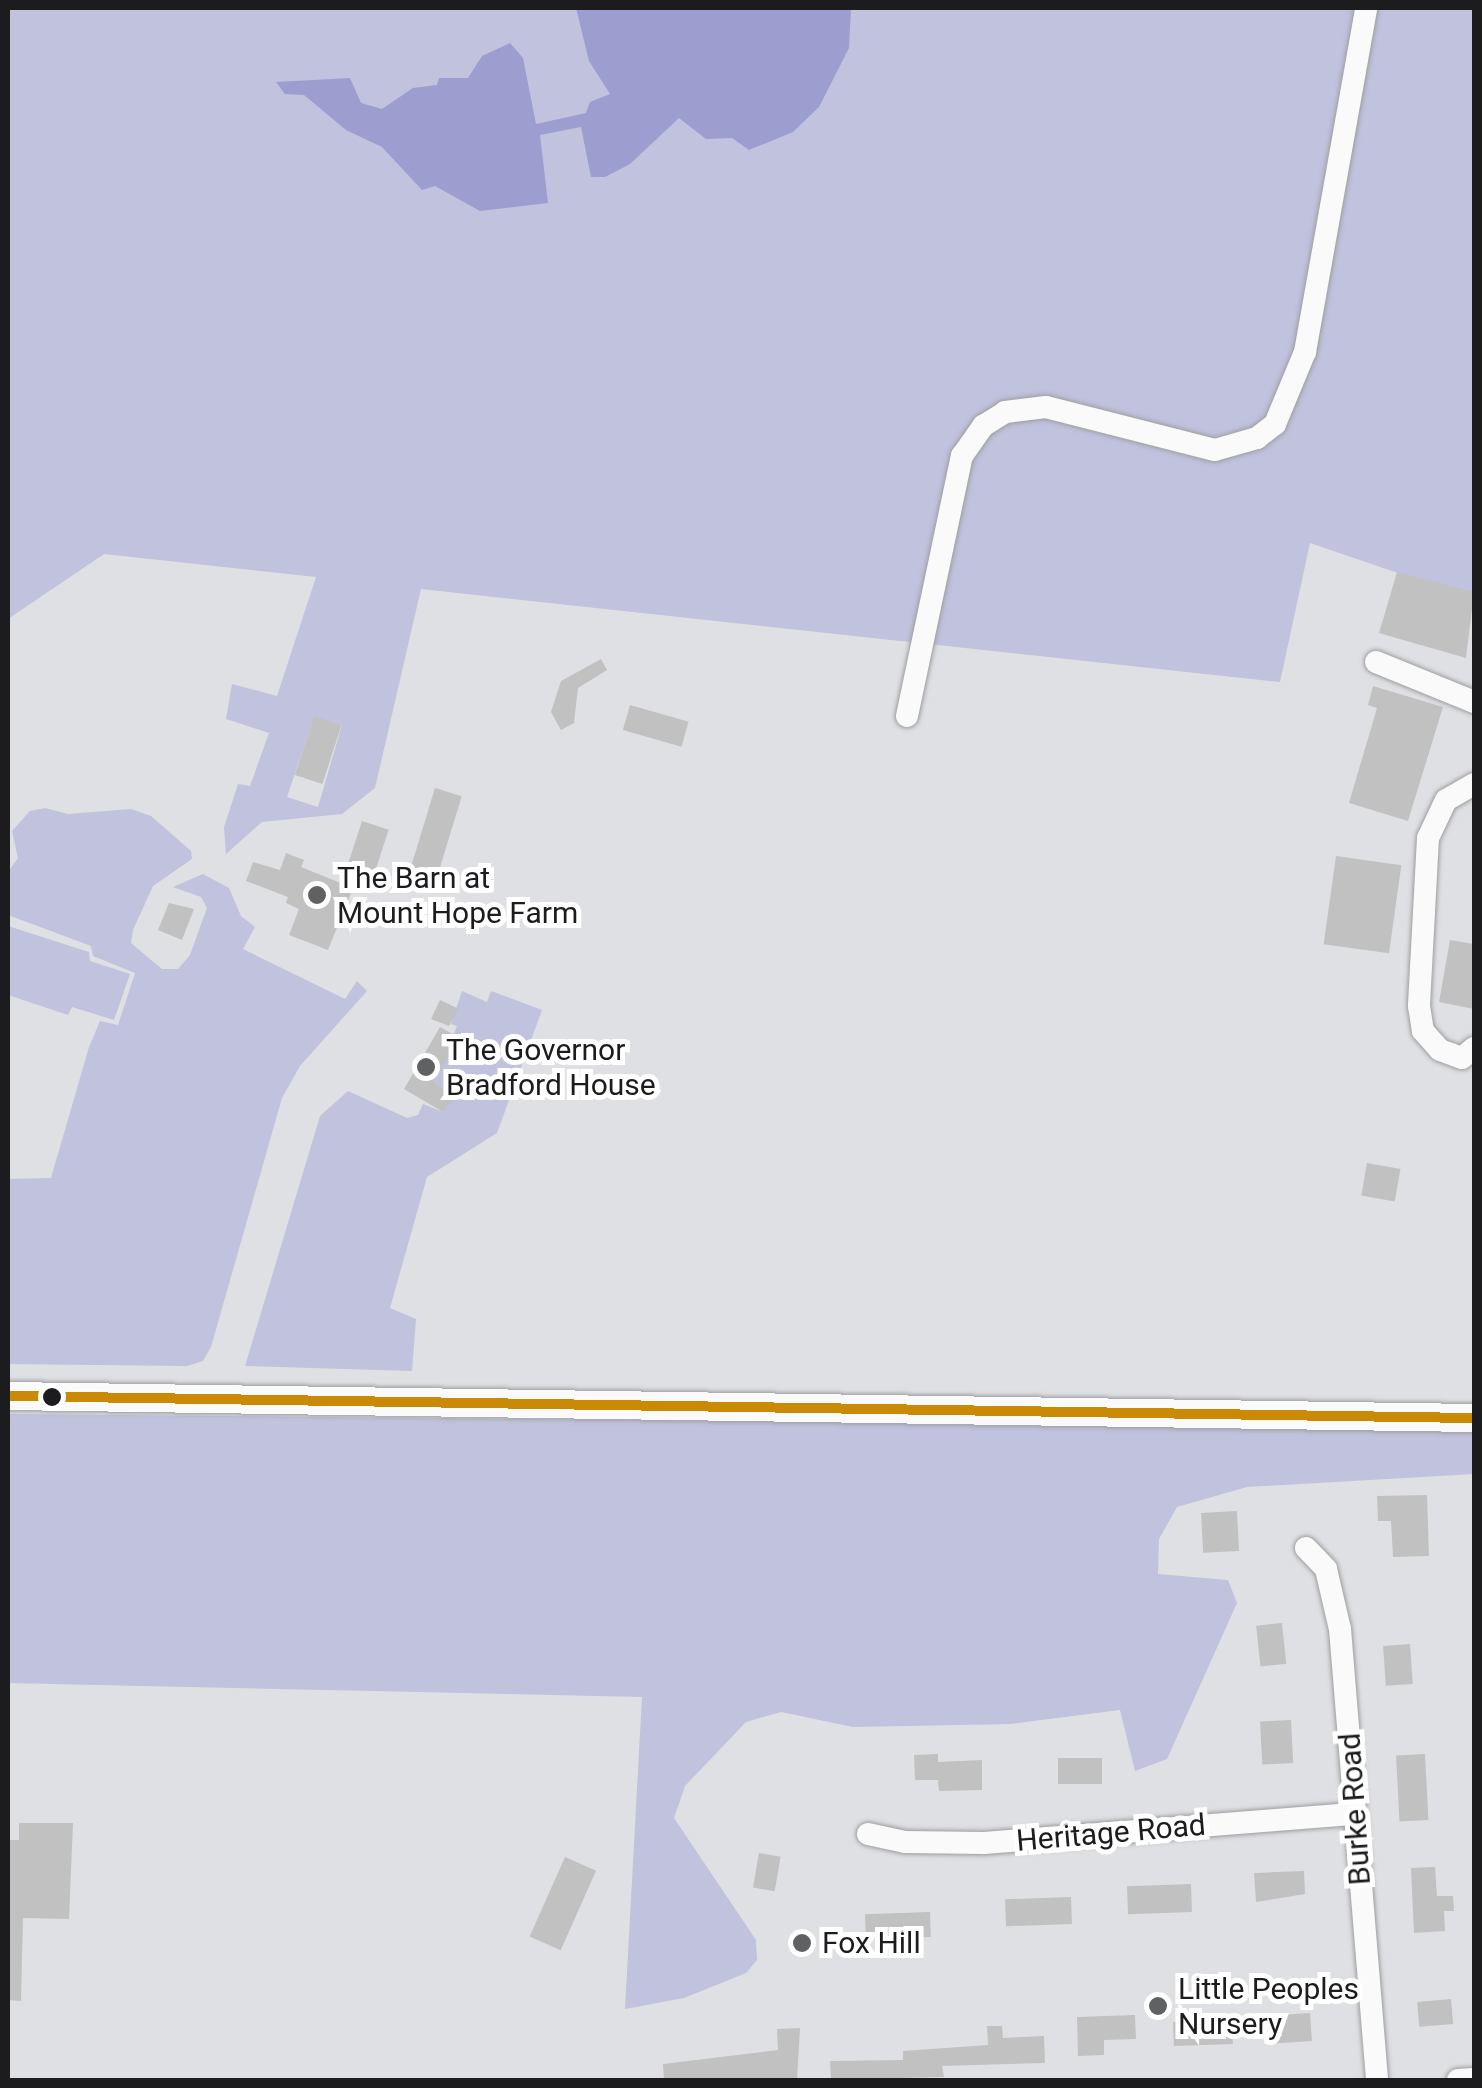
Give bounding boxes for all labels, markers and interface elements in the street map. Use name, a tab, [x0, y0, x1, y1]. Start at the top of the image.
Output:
place label: The Barn at Mount Hope Farm	[337, 860, 578, 930]
marker: The Barn at Mount Hope Farm	[306, 884, 328, 906]
place label: The Governor Bradford House	[446, 1032, 656, 1102]
marker: The Governor Bradford House	[415, 1056, 437, 1078]
unlabelled marker	[42, 1387, 62, 1407]
street label: Burke Road	[1332, 1732, 1378, 1886]
street label: Heritage Road	[1015, 1807, 1207, 1859]
place label: Fox Hill	[822, 1925, 921, 1961]
marker: Fox Hill	[791, 1932, 813, 1954]
place label: Little Peoples Nursery	[1178, 1971, 1359, 2042]
marker: Little Peoples Nursery	[1147, 1995, 1169, 2017]

